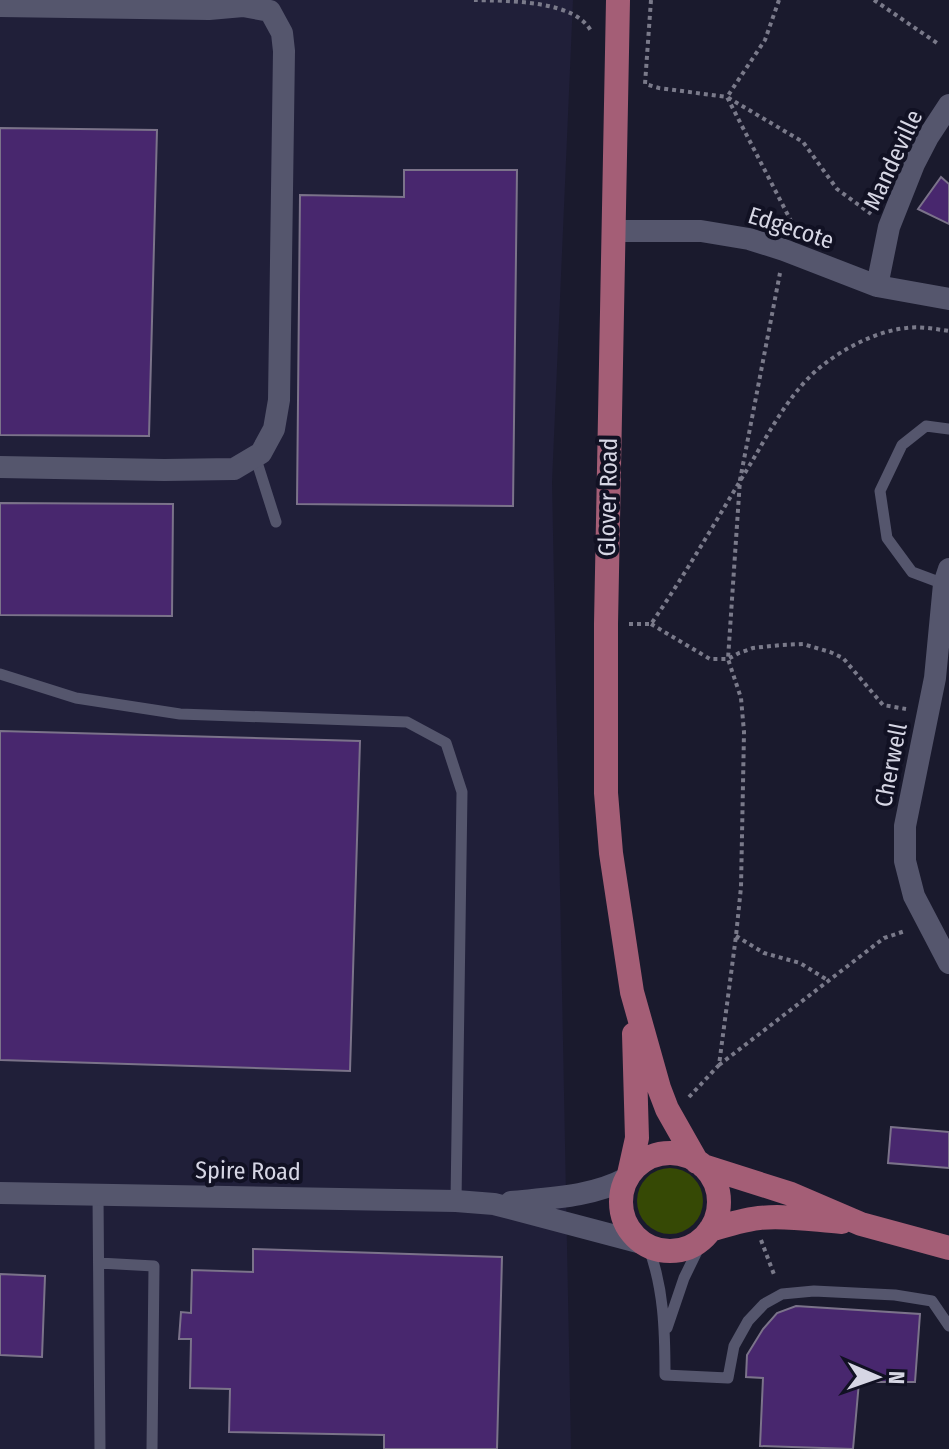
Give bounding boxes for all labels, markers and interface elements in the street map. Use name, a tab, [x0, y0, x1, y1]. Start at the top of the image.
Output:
street label: Mandeville	[858, 105, 928, 215]
street label: Edgecote	[745, 201, 837, 255]
street label: Glover Road	[593, 437, 623, 557]
street label: Cherwell	[869, 721, 913, 809]
street label: Spire Road	[195, 1156, 301, 1186]
north arrow	[837, 1337, 917, 1417]
text: N	[883, 1371, 910, 1385]

